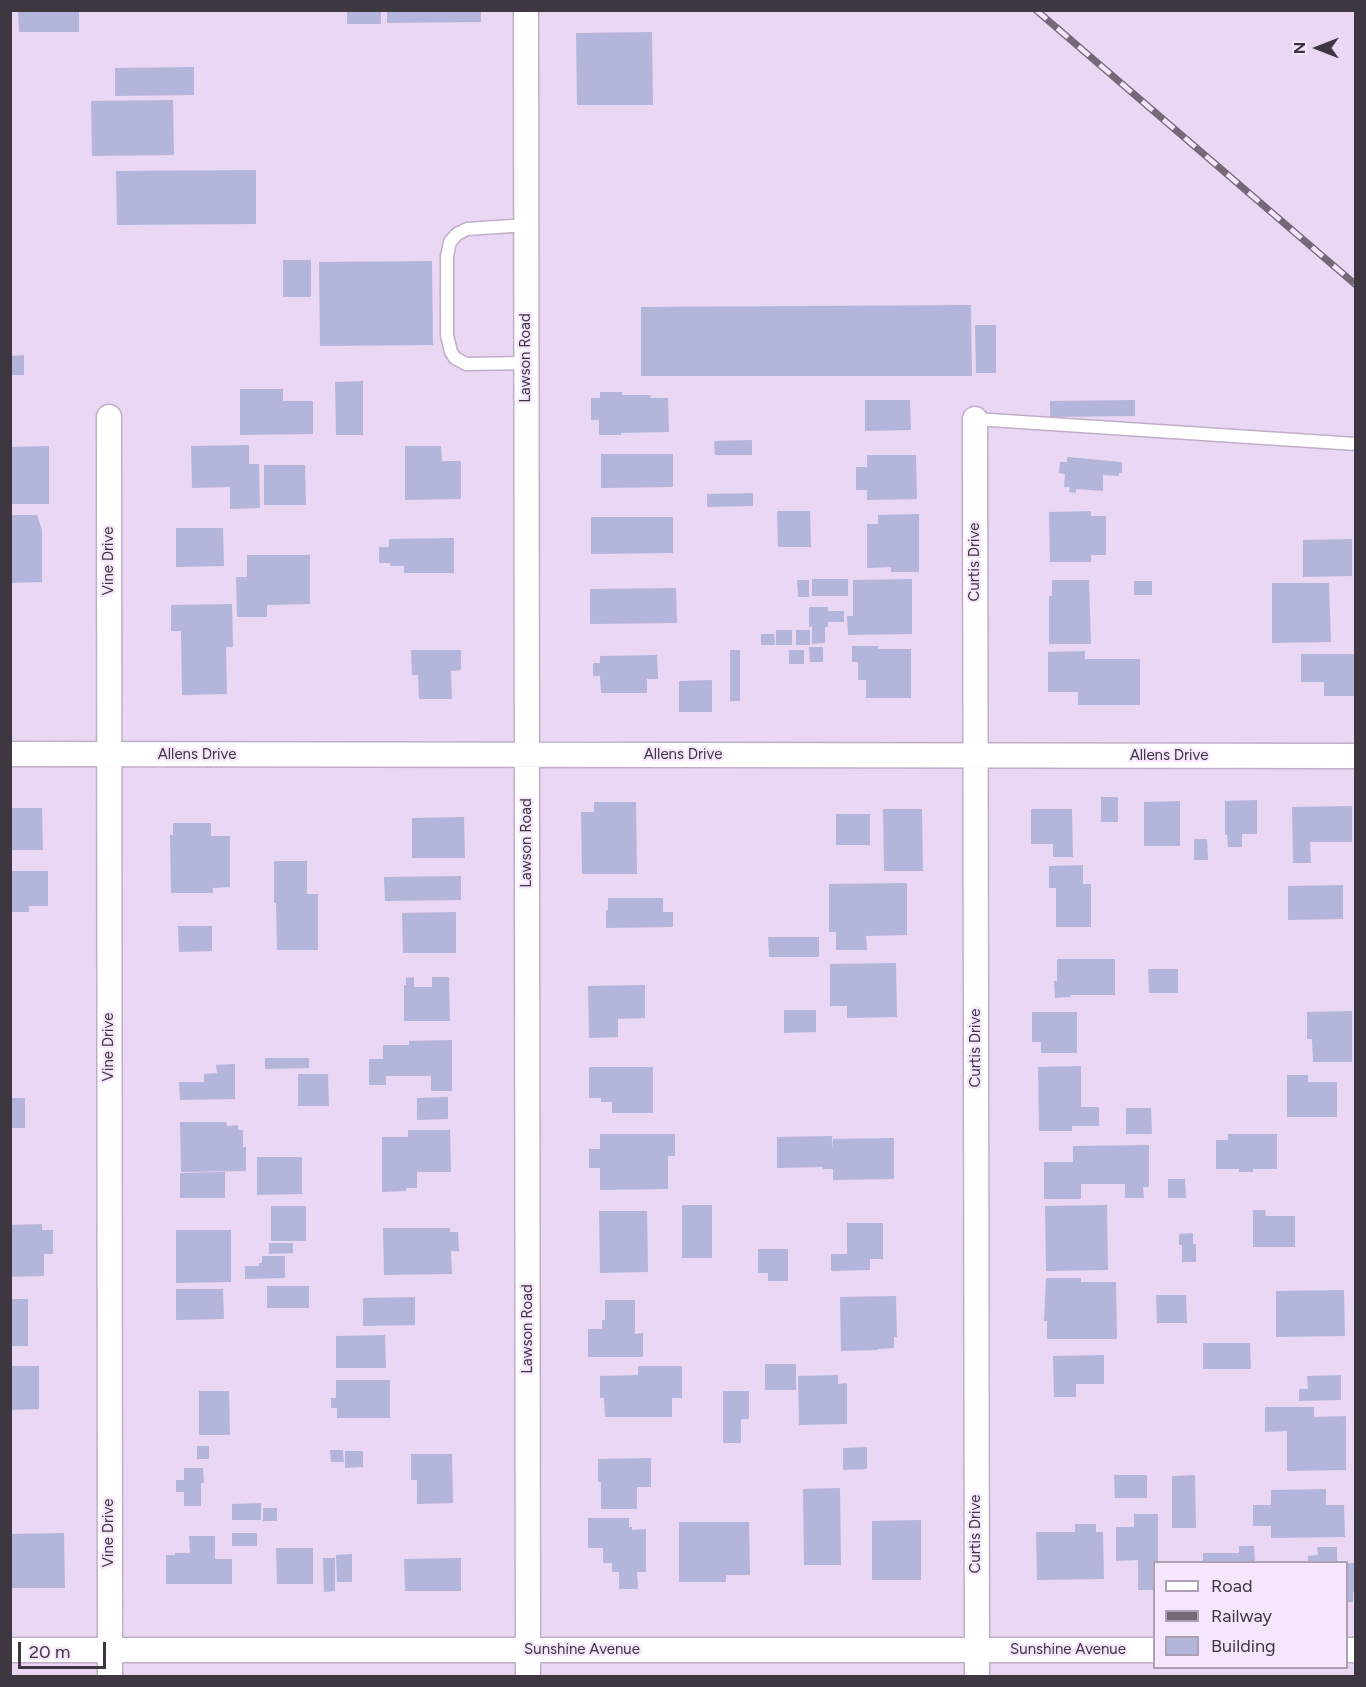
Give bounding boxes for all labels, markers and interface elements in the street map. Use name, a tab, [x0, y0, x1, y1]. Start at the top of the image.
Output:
north arrow	[1288, 18, 1348, 78]
text: N	[1290, 42, 1309, 54]
street label: Lawson Road	[517, 313, 535, 403]
street label: Curtis Drive	[966, 523, 984, 601]
street label: Vine Drive	[100, 527, 118, 595]
street label: Allens Drive	[158, 746, 236, 764]
street label: Allens Drive	[644, 746, 722, 764]
street label: Allens Drive	[1130, 747, 1208, 765]
street label: Lawson Road	[518, 798, 536, 888]
street label: Curtis Drive	[967, 1009, 985, 1087]
street label: Vine Drive	[100, 1013, 118, 1081]
street label: Lawson Road	[519, 1284, 537, 1374]
street label: Curtis Drive	[967, 1495, 985, 1573]
street label: Vine Drive	[100, 1499, 118, 1567]
legend	[1153, 1561, 1348, 1669]
text: Road	[1211, 1575, 1252, 1597]
text: Railway	[1211, 1605, 1272, 1627]
scale bar	[21, 1630, 110, 1668]
text: Building	[1211, 1635, 1276, 1657]
text: 20 m	[29, 1641, 70, 1663]
street label: Sunshine Avenue	[524, 1641, 640, 1659]
street label: Sunshine Avenue	[1010, 1641, 1126, 1659]

